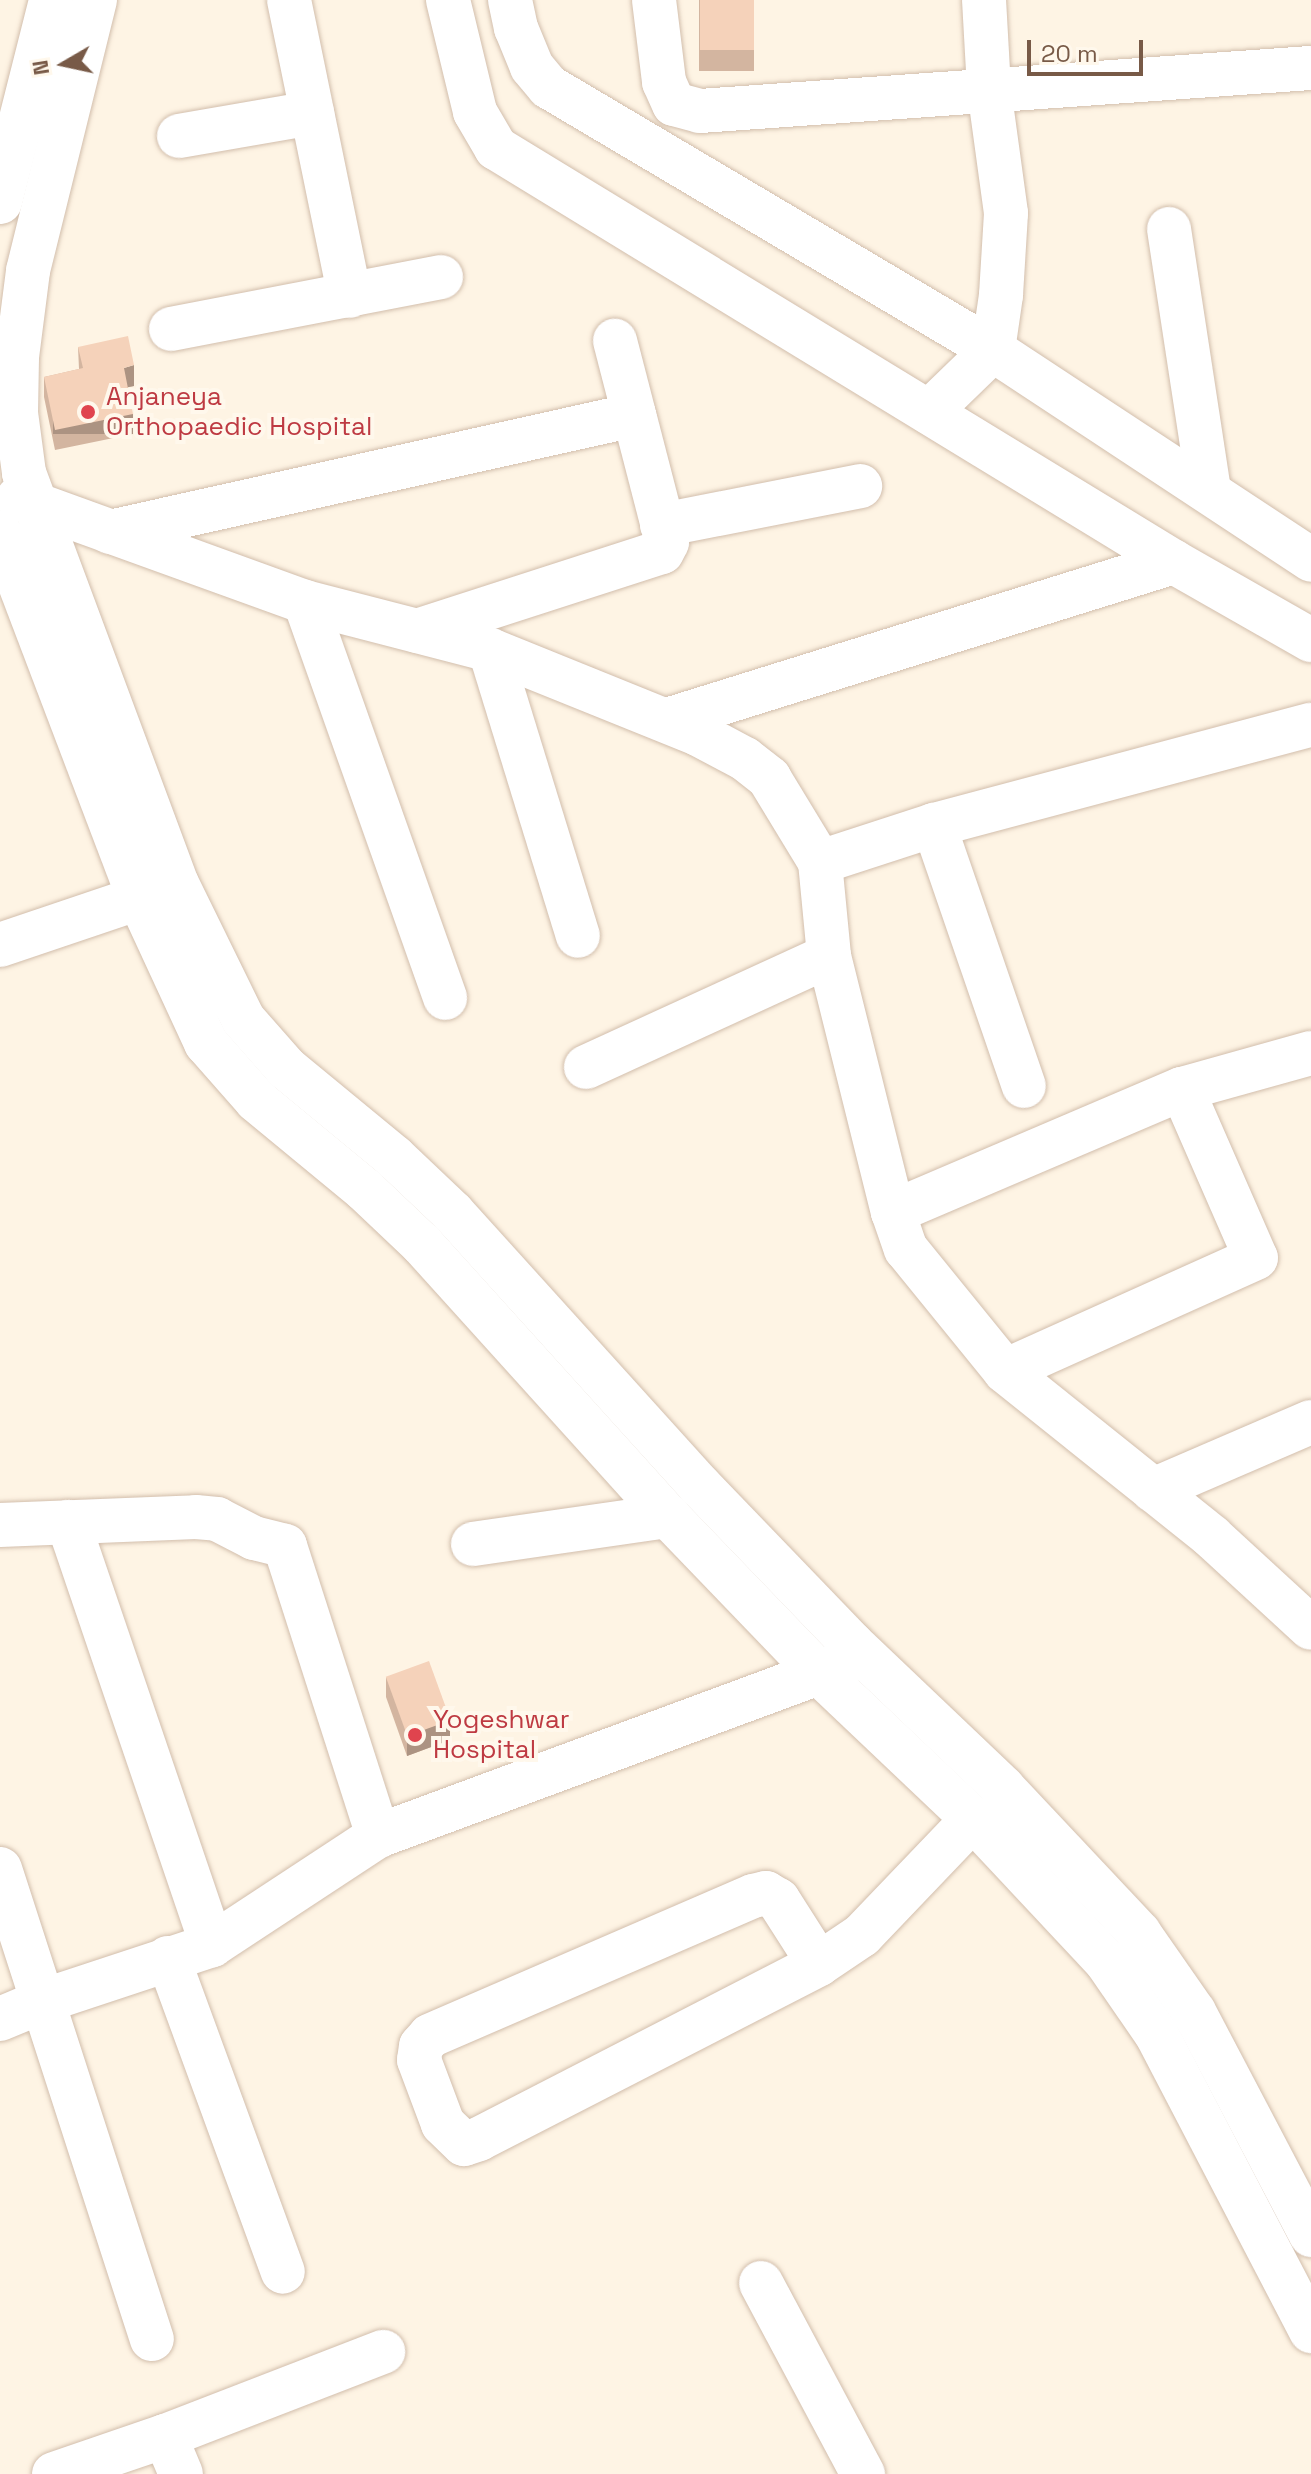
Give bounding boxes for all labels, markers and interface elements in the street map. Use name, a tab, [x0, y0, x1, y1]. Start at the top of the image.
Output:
north arrow	[24, 24, 104, 104]
scale bar	[1031, 24, 1147, 74]
text: 20 m	[1041, 38, 1098, 69]
text: N	[25, 58, 55, 77]
place label: Anjaneya Orthopaedic Hospital	[106, 381, 372, 442]
marker: Anjaneya Orthopaedic Hospital	[77, 401, 99, 423]
place label: Yogeshwar Hospital	[433, 1704, 570, 1766]
marker: Yogeshwar Hospital	[404, 1724, 426, 1746]

